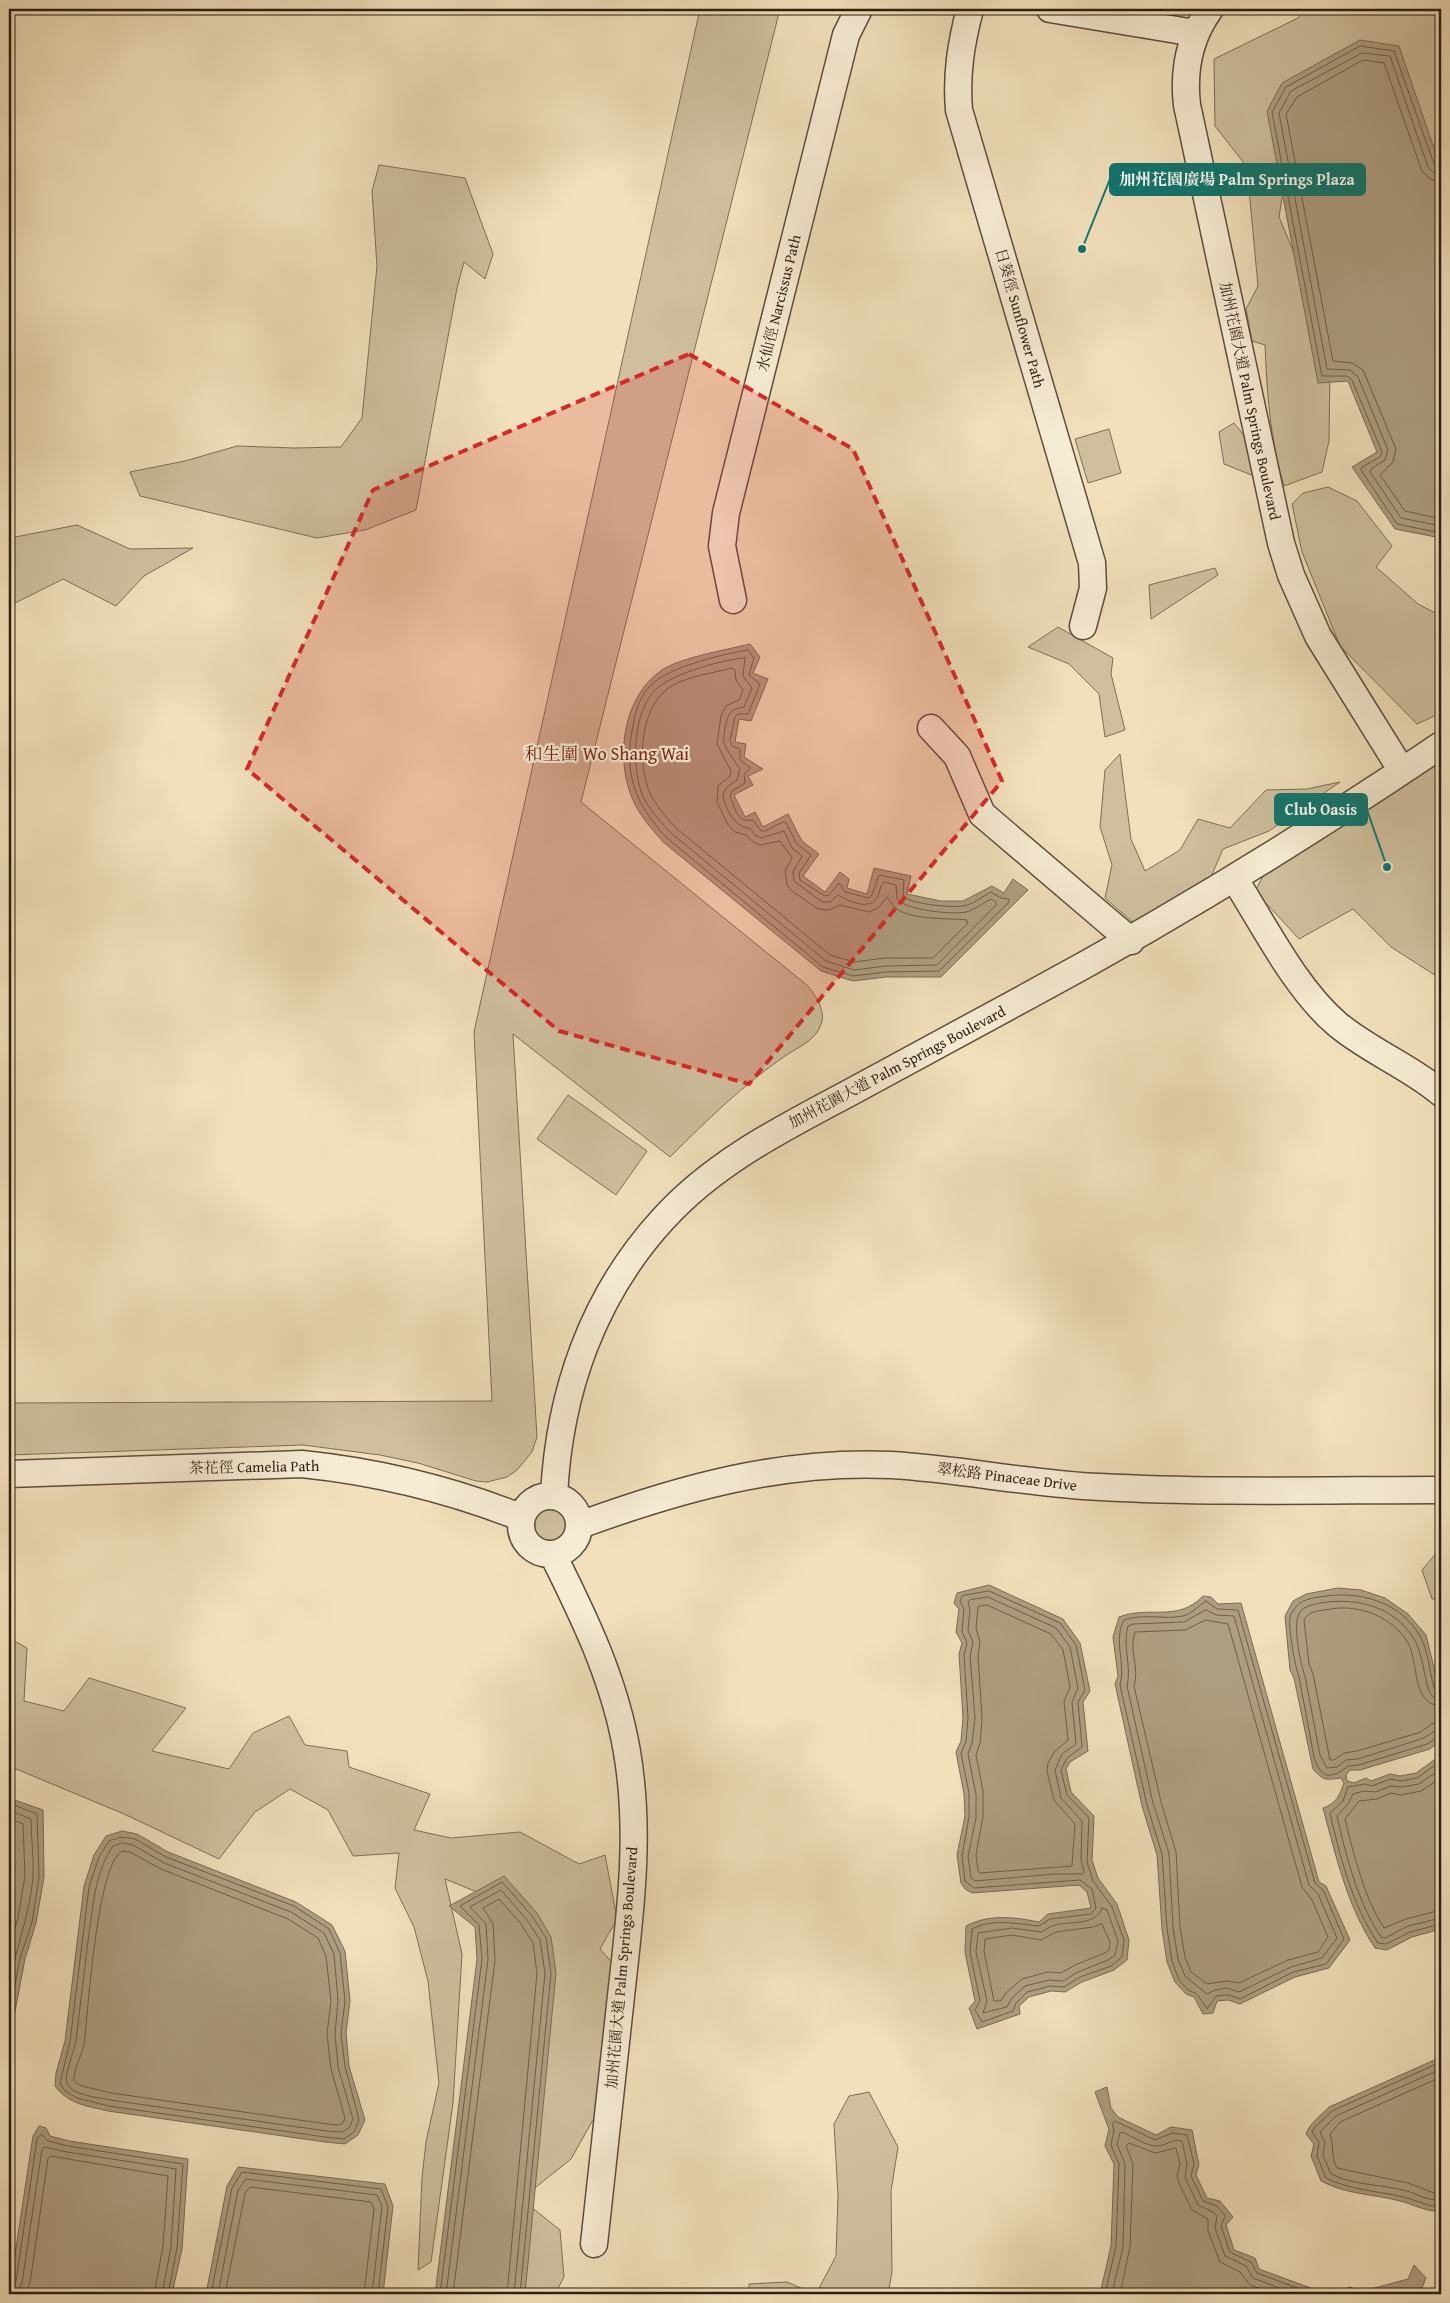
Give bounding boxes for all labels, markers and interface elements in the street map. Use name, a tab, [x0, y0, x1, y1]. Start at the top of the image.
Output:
callout: 加州花園廣場 Palm Springs Plaza	[1110, 164, 1365, 195]
text: 加州花園廣場 Palm Springs Plaza	[1119, 167, 1356, 191]
street label: 水仙徑 Narcissus Path	[751, 232, 806, 373]
street label: 日葵徑 Sunflower Path	[990, 246, 1051, 391]
street label: 加州花園大道 Palm Springs Boulevard	[1215, 280, 1286, 522]
district label: 和生圍 Wo Shang Wai	[525, 740, 689, 767]
callout: Club Oasis	[1275, 794, 1367, 825]
text: Club Oasis	[1285, 797, 1357, 821]
street label: 加州花園大道 Palm Springs Boulevard	[785, 1000, 1009, 1133]
street label: 茶花徑 Camelia Path	[189, 1455, 320, 1478]
street label: 翠松路 Pinaceae Drive	[936, 1457, 1078, 1496]
street label: 加州花園大道 Palm Springs Boulevard	[600, 1846, 643, 2090]

